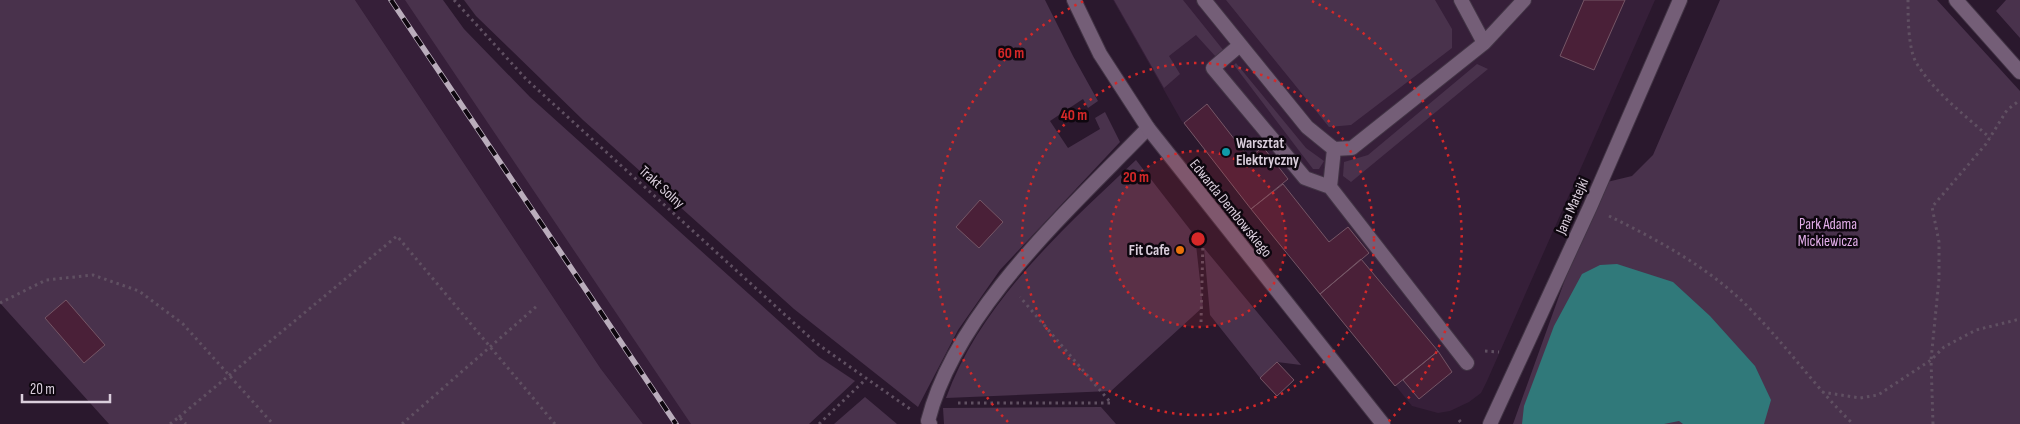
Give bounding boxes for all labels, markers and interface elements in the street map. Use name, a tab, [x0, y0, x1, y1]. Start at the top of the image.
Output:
text: 60 m	[998, 44, 1024, 63]
text: 40 m	[1061, 106, 1087, 125]
place label: Warsztat Elektryczny	[1236, 134, 1300, 170]
marker: Warsztat Elektryczny	[1220, 146, 1232, 158]
street label: Edwarda Dembowskiego	[1185, 155, 1276, 261]
street label: Trakt Solny	[635, 162, 689, 213]
text: 20 m	[1123, 168, 1149, 187]
street label: Jana Matejki	[1551, 175, 1593, 238]
park label: Park Adama Mickiewicza	[1798, 215, 1858, 251]
centre of rings	[1189, 230, 1207, 248]
place label: Fit Cafe	[1129, 241, 1170, 260]
marker: Fit Cafe	[1174, 244, 1186, 256]
scale bar	[22, 372, 110, 404]
text: 20 m	[30, 380, 55, 399]

